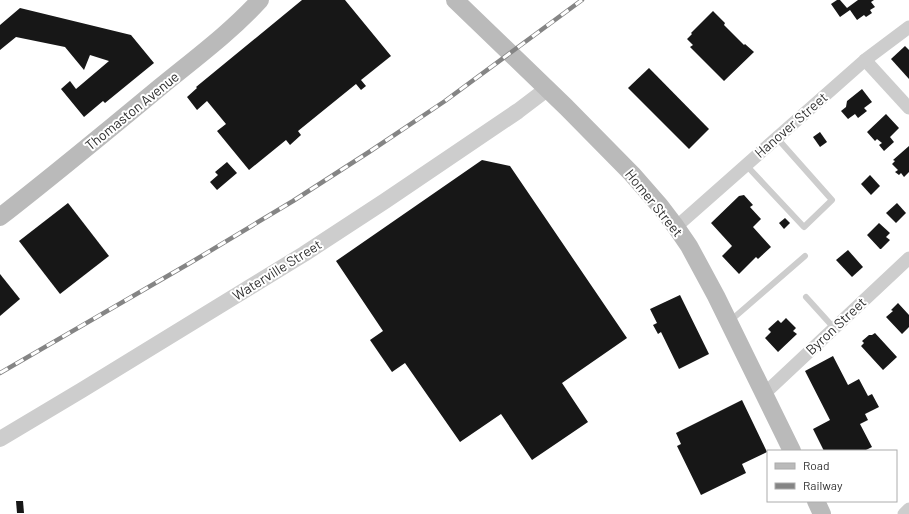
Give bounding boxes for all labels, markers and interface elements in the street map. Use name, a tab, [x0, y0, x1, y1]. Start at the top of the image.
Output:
street label: Thomaston Avenue	[81, 68, 182, 154]
street label: Hanover Street	[751, 88, 831, 161]
street label: Homer Street	[622, 166, 687, 240]
street label: Waterville Street	[229, 235, 324, 304]
street label: Byron Street	[802, 293, 869, 358]
legend	[767, 450, 897, 502]
text: Road	[803, 458, 830, 472]
text: Railway	[803, 478, 843, 492]

